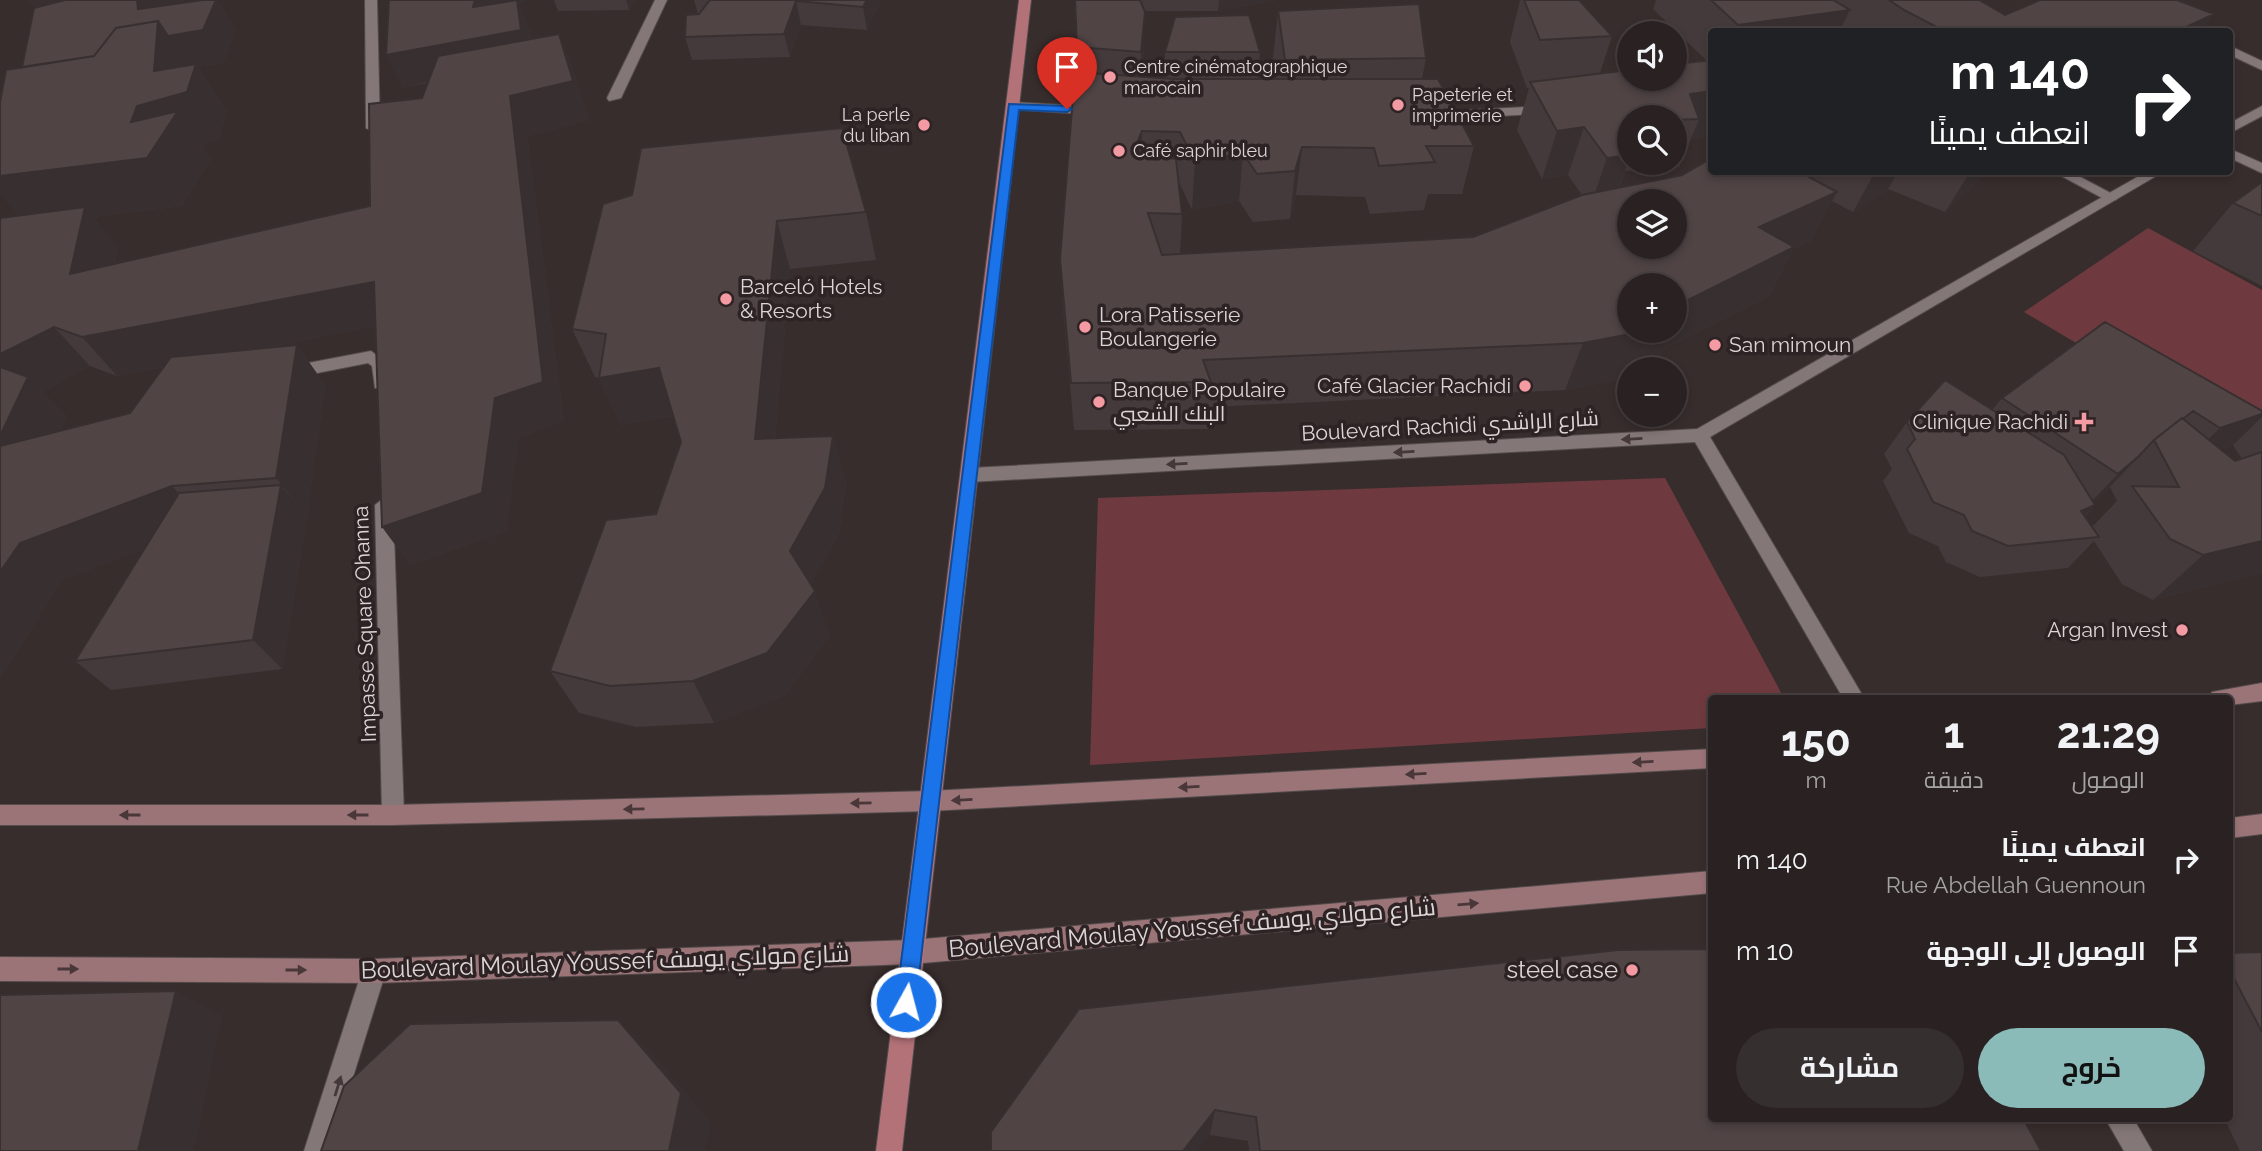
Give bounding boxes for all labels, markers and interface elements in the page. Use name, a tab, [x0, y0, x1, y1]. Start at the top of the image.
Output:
map controls	[1617, 21, 1687, 427]
button: sound	[1617, 21, 1687, 91]
pin	[1037, 37, 1097, 109]
text: 140 m	[1950, 43, 2090, 100]
icon: arrive	[1048, 48, 1086, 86]
place label: Centre cinématographique marocain	[1124, 56, 1348, 98]
icon: right	[2114, 56, 2205, 147]
marker: Centre cinématographique marocain	[1102, 69, 1118, 85]
place label: Papeterie et imprimerie	[1412, 84, 1513, 126]
marker: Papeterie et imprimerie	[1390, 97, 1406, 113]
place label: La perle du liban	[842, 104, 910, 146]
button: search	[1617, 105, 1687, 175]
text: انعطف يمينًا	[1928, 114, 2090, 151]
marker: La perle du liban	[916, 117, 932, 133]
place label: Café saphir bleu	[1133, 140, 1268, 161]
marker: Café saphir bleu	[1111, 143, 1127, 159]
button: layers	[1617, 189, 1687, 259]
button: +	[1617, 273, 1687, 343]
place label: Barceló Hotels & Resorts	[740, 274, 882, 323]
marker: Barceló Hotels & Resorts	[718, 291, 734, 307]
place label: Lora Patisserie Boulangerie	[1099, 302, 1240, 351]
marker: Lora Patisserie Boulangerie	[1077, 319, 1093, 335]
place label: San mimoun	[1729, 332, 1851, 357]
marker: San mimoun	[1707, 337, 1723, 353]
button: −	[1617, 357, 1687, 427]
place label: Café Glacier Rachidi	[1317, 373, 1511, 398]
place label: Banque Populaire البنك الشعبي	[1113, 377, 1286, 430]
marker: Café Glacier Rachidi	[1517, 378, 1533, 394]
marker: Banque Populaire البنك الشعبي	[1091, 394, 1107, 410]
street label: Boulevard Rachidi شارع الراشدي	[1301, 405, 1600, 450]
place label: Clinique Rachidi	[1912, 409, 2068, 434]
marker: Clinique Rachidi	[2074, 412, 2094, 432]
one-way arrow	[1620, 434, 1642, 445]
one-way arrow	[1393, 446, 1415, 457]
one-way arrow	[1166, 459, 1188, 470]
street label: Impasse Square Ohanna	[348, 505, 381, 743]
place label: Argan Invest	[2047, 617, 2168, 642]
marker: Argan Invest	[2174, 622, 2190, 638]
text: 1	[1943, 709, 1964, 758]
text: 21:29	[2057, 709, 2160, 758]
text: 150	[1781, 717, 1851, 766]
one-way arrow	[1632, 756, 1654, 767]
text: m	[1805, 766, 1827, 793]
text: دقيقة	[1924, 766, 1984, 793]
text: الوصول	[2072, 766, 2145, 793]
one-way arrow	[1405, 769, 1427, 780]
one-way arrow	[1178, 782, 1200, 793]
one-way arrow	[951, 794, 973, 805]
one-way arrow	[850, 797, 872, 809]
one-way arrow	[623, 803, 645, 815]
one-way arrow	[119, 809, 141, 821]
one-way arrow	[346, 809, 368, 821]
text: انعطف يمينًا	[2001, 832, 2146, 862]
icon: right	[2167, 841, 2205, 879]
text: 140 m	[1736, 845, 1808, 875]
text: Rue Abdellah Guennoun	[1886, 871, 2146, 898]
street label: Boulevard Moulay Youssef شارع مولاي يوسف	[947, 892, 1437, 967]
one-way arrow	[1457, 898, 1479, 909]
icon: arrive	[2167, 932, 2205, 970]
text: 10 m	[1736, 936, 1794, 966]
text: الوصول إلى الوجهة	[1926, 936, 2146, 966]
street label: Boulevard Moulay Youssef شارع مولاي يوسف	[360, 938, 850, 989]
place label: steel case	[1507, 955, 1618, 984]
marker: steel case	[1624, 962, 1640, 978]
one-way arrow	[57, 963, 79, 975]
one-way arrow	[285, 964, 307, 976]
position arrow	[869, 965, 943, 1039]
button: مشاركة	[1736, 1028, 1964, 1108]
button: خروج	[1978, 1028, 2205, 1108]
one-way arrow	[333, 1075, 343, 1096]

